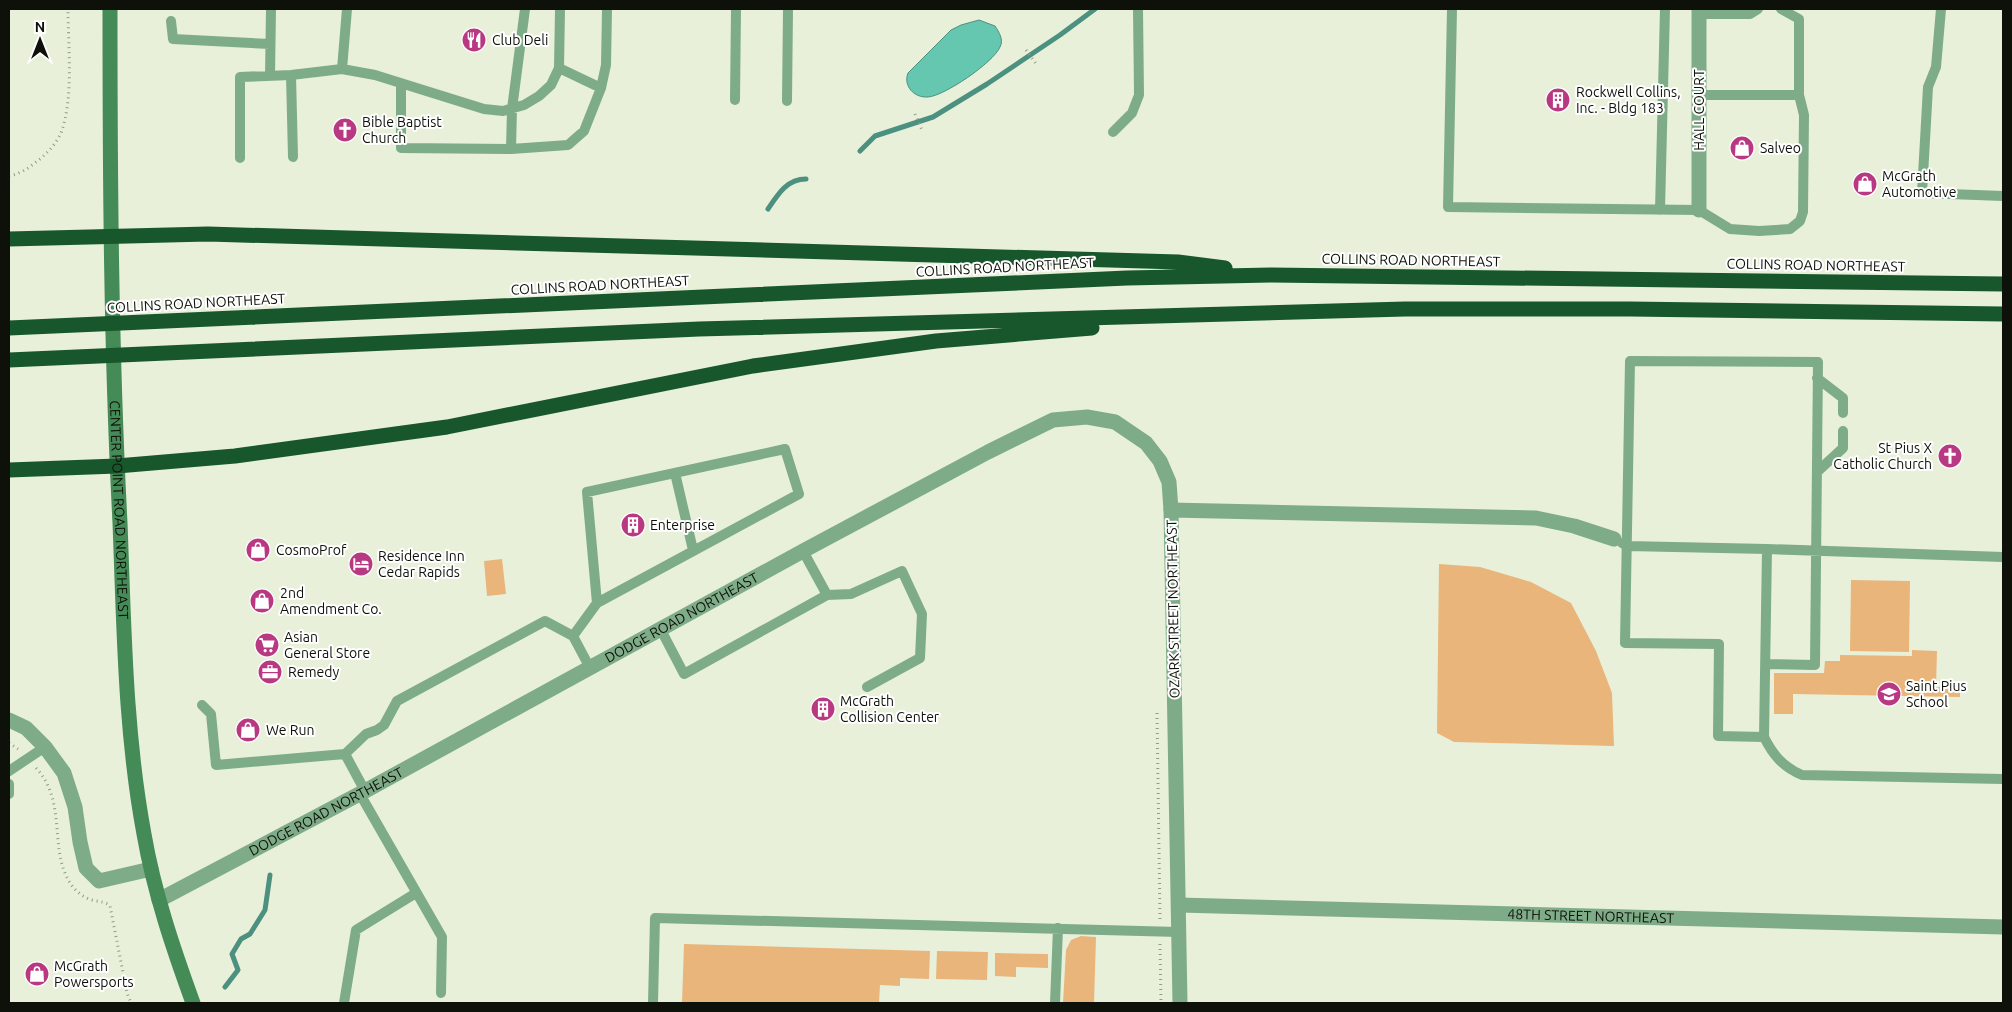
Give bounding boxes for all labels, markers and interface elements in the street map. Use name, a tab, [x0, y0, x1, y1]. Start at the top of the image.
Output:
north arrow	[15, 15, 65, 65]
text: N	[35, 19, 45, 35]
restaurant icon: Club Deli	[461, 27, 487, 53]
place label: Club Deli	[492, 32, 548, 48]
street label: HALL COURT	[1691, 69, 1707, 151]
place label: Rockwell Collins, Inc. - Bldg 183	[1576, 84, 1681, 116]
building icon: Rockwell Collins, Inc. - Bldg 183	[1545, 87, 1571, 113]
place label: Bible Baptist Church	[362, 114, 442, 146]
church icon: Bible Baptist Church	[332, 117, 358, 143]
shop icon: Salveo	[1729, 135, 1755, 161]
place label: Salveo	[1760, 140, 1801, 156]
place label: McGrath Automotive	[1882, 168, 1956, 200]
shop icon: McGrath Automotive	[1852, 171, 1878, 197]
street label: COLLINS ROAD NORTHEAST	[1321, 250, 1501, 270]
street label: COLLINS ROAD NORTHEAST	[915, 254, 1095, 280]
street label: COLLINS ROAD NORTHEAST	[1726, 255, 1906, 275]
street label: COLLINS ROAD NORTHEAST	[510, 272, 690, 298]
street label: COLLINS ROAD NORTHEAST	[106, 290, 286, 316]
street label: CENTER POINT ROAD NORTHEAST	[107, 400, 131, 620]
place label: St Pius X Catholic Church	[1833, 440, 1932, 472]
church icon: St Pius X Catholic Church	[1937, 443, 1963, 469]
building icon: Enterprise	[620, 512, 646, 538]
place label: Enterprise	[650, 517, 715, 533]
street label: OZARK STREET NORTHEAST	[1163, 519, 1183, 698]
shop icon: CosmoProf	[245, 537, 271, 563]
place label: CosmoProf	[276, 542, 347, 558]
place label: Residence Inn Cedar Rapids	[378, 548, 465, 580]
hotel icon: Residence Inn Cedar Rapids	[348, 551, 374, 577]
street label: DODGE ROAD NORTHEAST	[602, 569, 761, 666]
place label: 2nd Amendment Co.	[280, 585, 382, 617]
shop icon: 2nd Amendment Co.	[249, 588, 275, 614]
place label: Asian General Store	[284, 629, 370, 661]
supermarket icon: Asian General Store	[254, 632, 280, 658]
office icon: Remedy	[257, 659, 283, 685]
place label: Remedy	[288, 664, 339, 680]
place label: Saint Pius School	[1906, 678, 1967, 710]
school or university icon: Saint Pius School	[1876, 681, 1902, 707]
place label: McGrath Collision Center	[840, 693, 940, 725]
building icon: McGrath Collision Center	[810, 696, 836, 722]
shop icon: We Run	[235, 717, 261, 743]
place label: We Run	[266, 722, 314, 738]
street label: DODGE ROAD NORTHEAST	[246, 764, 406, 859]
street label: 48TH STREET NORTHEAST	[1507, 906, 1675, 926]
place label: McGrath Powersports	[54, 958, 134, 990]
shop icon: McGrath Powersports	[24, 961, 50, 987]

